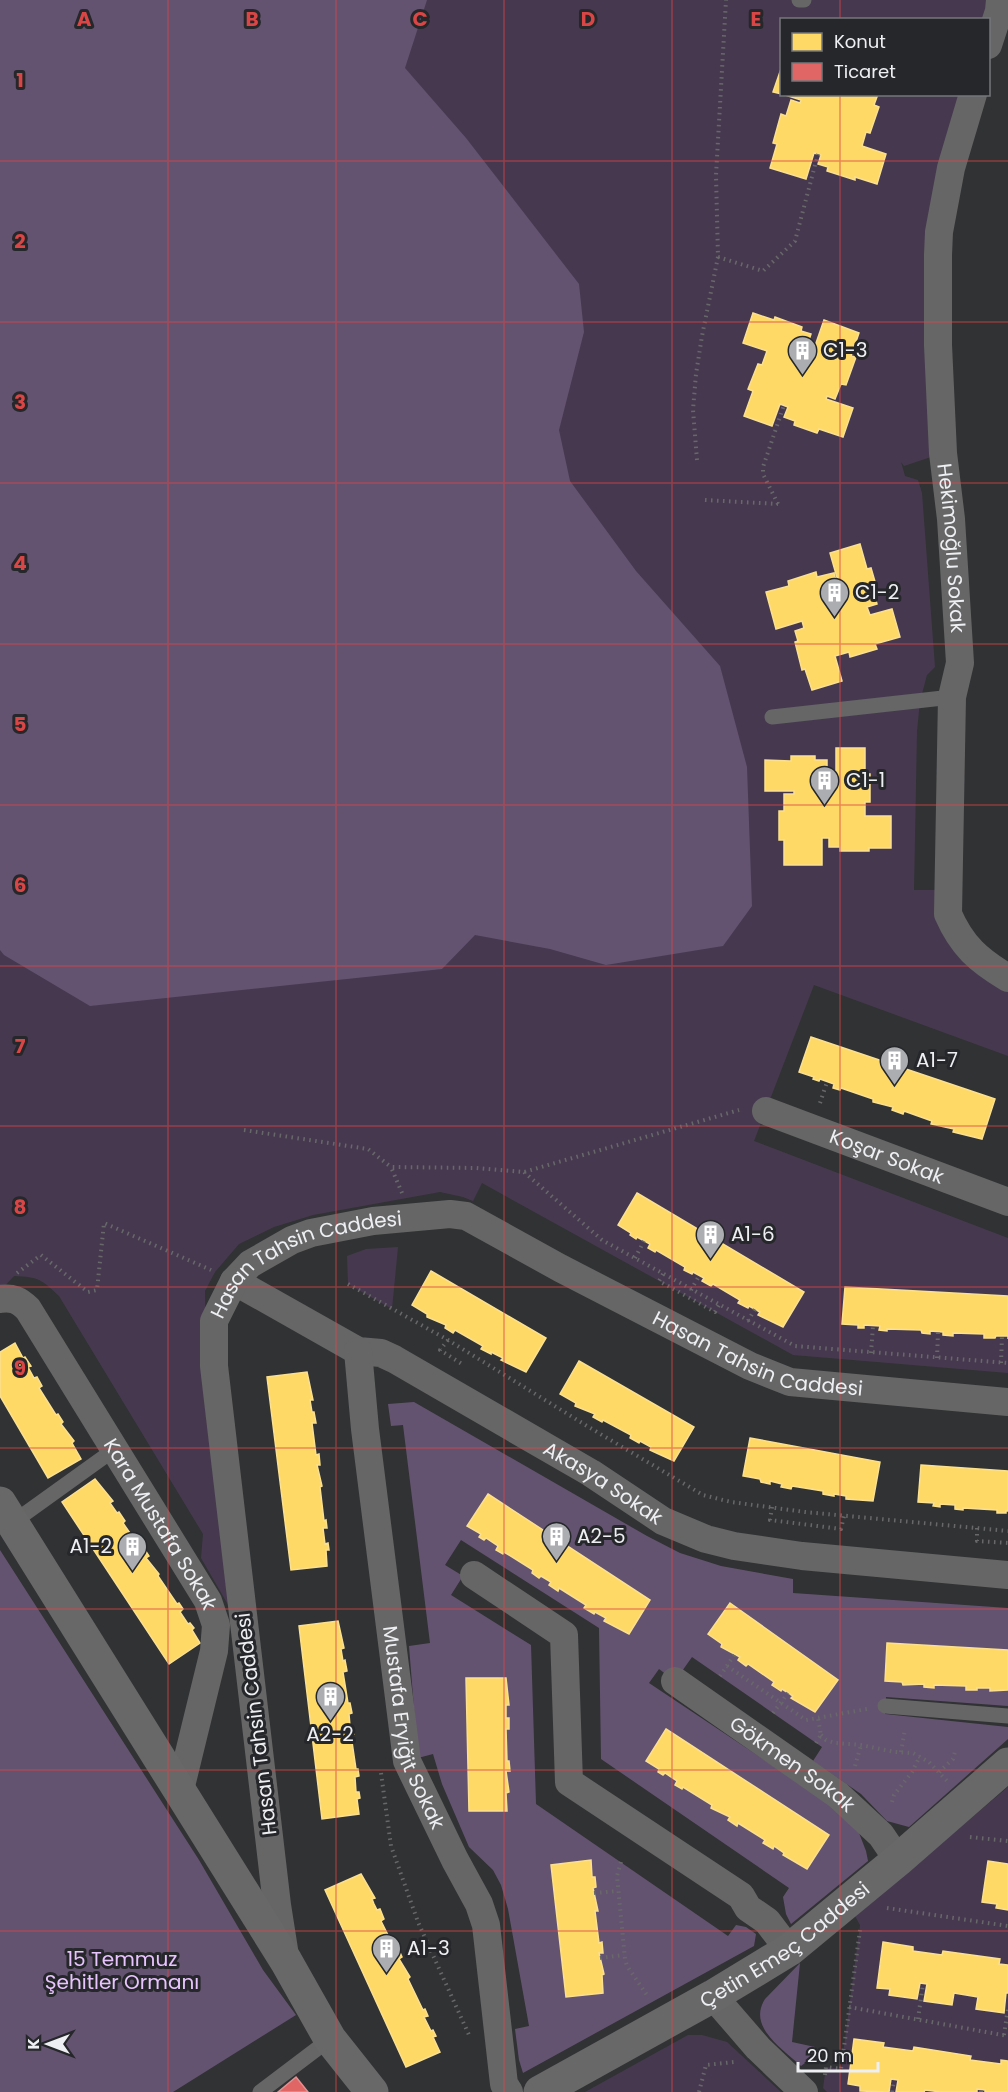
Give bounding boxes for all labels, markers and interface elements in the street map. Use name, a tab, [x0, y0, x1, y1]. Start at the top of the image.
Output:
text: A	[77, 5, 92, 33]
text: B	[245, 5, 259, 33]
text: C	[412, 5, 428, 33]
text: D	[581, 5, 595, 33]
text: E	[751, 5, 761, 33]
legend	[780, 18, 990, 96]
text: Konut	[834, 29, 886, 54]
text: Ticaret	[834, 59, 896, 84]
text: 1	[16, 66, 24, 94]
text: 2	[14, 227, 26, 255]
building icon: C1-3	[786, 334, 818, 376]
place label: C1-3	[823, 336, 868, 364]
text: 3	[14, 388, 26, 416]
street label: Hekimoğlu Sokak	[930, 462, 972, 635]
text: 4	[13, 549, 27, 577]
building icon: C1-2	[818, 576, 850, 618]
place label: C1-2	[855, 578, 899, 606]
text: 5	[14, 710, 27, 738]
building icon: C1-1	[809, 764, 841, 806]
place label: C1-1	[846, 766, 885, 794]
text: 6	[14, 871, 26, 899]
text: 7	[15, 1032, 26, 1060]
building icon: A1-7	[879, 1044, 911, 1086]
place label: A1-7	[916, 1046, 958, 1074]
street label: Koşar Sokak	[826, 1122, 949, 1191]
text: 8	[14, 1193, 26, 1221]
street label: Hasan Tahsin Caddesi	[204, 1204, 403, 1323]
building icon: A1-6	[694, 1218, 726, 1260]
place label: A1-6	[731, 1220, 775, 1248]
street label: Hasan Tahsin Caddesi	[648, 1304, 864, 1403]
text: 9	[14, 1354, 26, 1382]
street label: Kara Mustafa Sokak	[97, 1433, 224, 1614]
street label: Akasya Sokak	[538, 1434, 669, 1532]
building icon: A2-5	[540, 1520, 572, 1562]
place label: A2-5	[577, 1522, 626, 1550]
building icon: A1-2	[117, 1530, 149, 1572]
place label: A1-2	[70, 1532, 112, 1560]
street label: Hasan Tahsin Caddesi	[228, 1611, 284, 1837]
street label: Mustafa Eryiğit Sokak	[376, 1624, 452, 1835]
building icon: A2-2	[314, 1680, 346, 1722]
street label: Gökmen Sokak	[724, 1709, 862, 1819]
place label: A2-2	[306, 1720, 354, 1748]
street label: Çetin Emeç Caddesi	[695, 1875, 876, 2015]
building icon: A1-3	[370, 1932, 402, 1974]
place label: A1-3	[407, 1934, 450, 1962]
park label: 15 Temmuz Şehitler Ormanı	[45, 1945, 199, 1996]
north arrow	[18, 2014, 78, 2074]
scale bar	[798, 2035, 878, 2073]
text: K	[22, 2038, 45, 2050]
text: 20 m	[807, 2043, 852, 2068]

